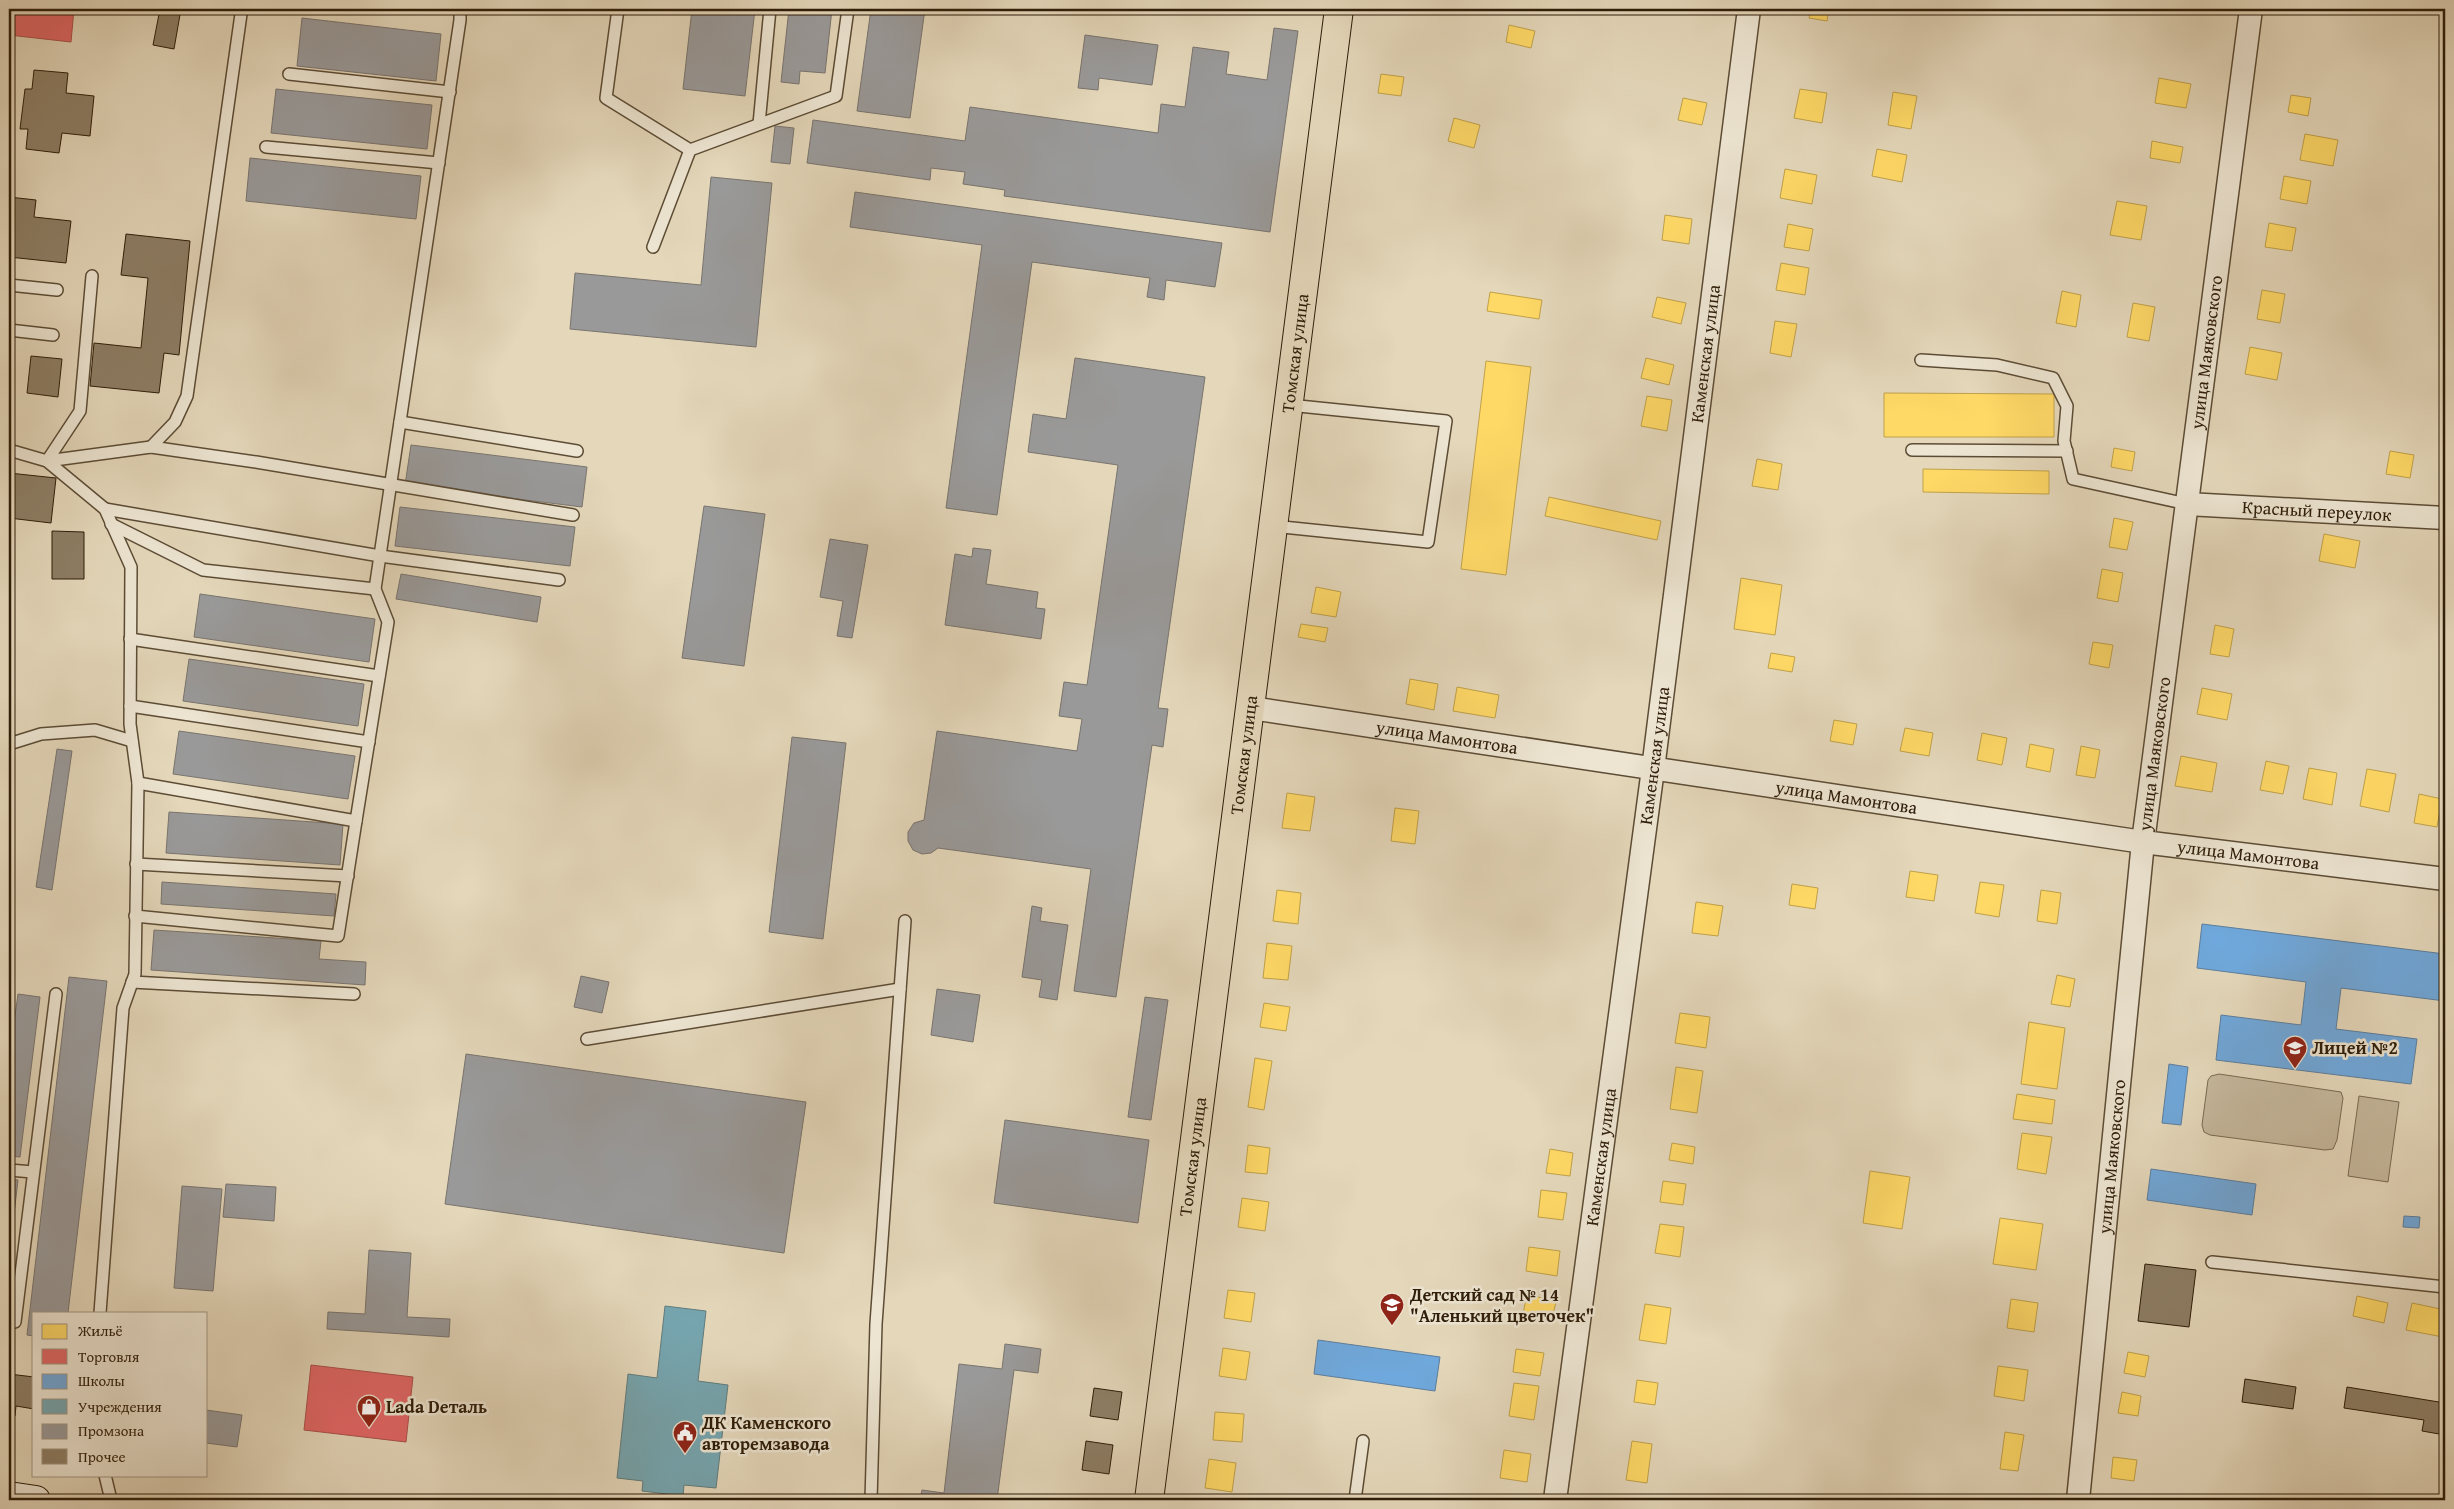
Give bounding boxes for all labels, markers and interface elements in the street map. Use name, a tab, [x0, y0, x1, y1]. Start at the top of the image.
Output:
street label: улица Маяковского	[2182, 274, 2229, 432]
street label: Каменская улица	[1683, 283, 1727, 424]
street label: Томская улица	[1274, 292, 1316, 414]
street label: Красный переулок	[2241, 493, 2393, 528]
street label: улица Маяковского	[2130, 675, 2177, 834]
street label: Каменская улица	[1632, 684, 1676, 826]
street label: Томская улица	[1222, 693, 1264, 816]
street label: улица Мамонтова	[1373, 713, 1520, 761]
street label: улица Мамонтова	[1773, 773, 1920, 821]
street label: улица Мамонтова	[2175, 832, 2321, 877]
place label: Лицей №2	[2312, 1034, 2398, 1061]
school or university icon: Лицей №2	[2282, 1035, 2308, 1069]
street label: улица Маяковского	[2090, 1078, 2132, 1236]
street label: Каменская улица	[1578, 1086, 1623, 1228]
street label: Томская улица	[1171, 1095, 1213, 1218]
place label: Детский сад № 14 "Аленький цветочек"	[1409, 1281, 1594, 1329]
school or university icon: Детский сад № 14 "Аленький цветочек"	[1379, 1292, 1405, 1326]
legend	[32, 1312, 208, 1476]
text: Жильё	[77, 1320, 123, 1341]
text: Торговля	[78, 1346, 140, 1367]
text: Школы	[78, 1370, 125, 1391]
place label: Lada Dеталь	[386, 1393, 487, 1420]
shop icon: Lada Dеталь	[356, 1394, 382, 1428]
text: Учреждения	[78, 1396, 162, 1417]
place label: ДК Каменского авторемзавода	[701, 1409, 832, 1457]
text: Промзона	[78, 1420, 145, 1441]
public building icon: ДК Каменского авторемзавода	[672, 1420, 698, 1454]
text: Прочее	[78, 1446, 126, 1467]

